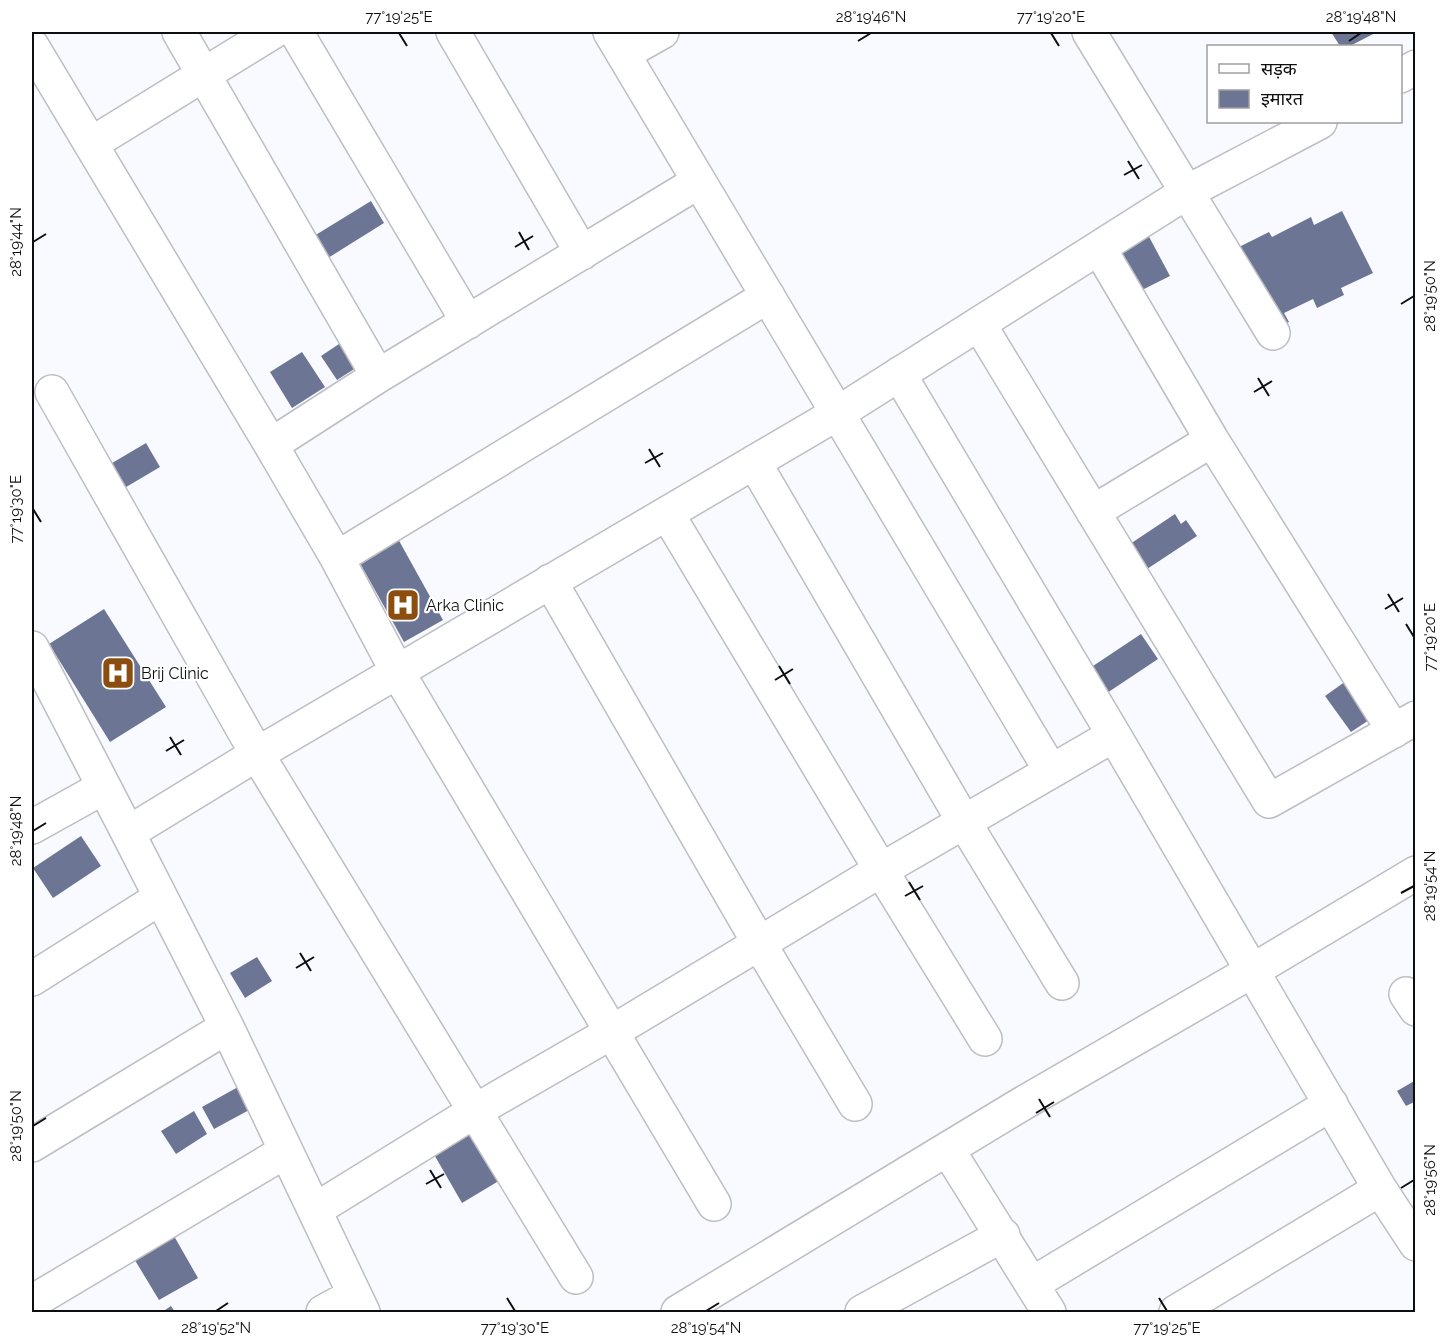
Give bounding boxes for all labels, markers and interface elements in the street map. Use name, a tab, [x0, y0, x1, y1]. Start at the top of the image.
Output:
text: 77°19'25"E	[365, 8, 433, 26]
text: 28°19'46"N	[836, 8, 906, 26]
text: 77°19'20"E	[1017, 8, 1085, 26]
text: 28°19'48"N	[1326, 8, 1396, 26]
legend	[1207, 45, 1402, 123]
text: सड़क	[1261, 58, 1298, 79]
text: इमारत	[1261, 88, 1304, 109]
text: 28°19'44"N	[7, 207, 25, 277]
text: 28°19'50"N	[1421, 260, 1439, 332]
text: 77°19'30"E	[7, 475, 25, 543]
hospital icon: Arka Clinic	[385, 587, 421, 623]
place label: Arka Clinic	[426, 596, 504, 615]
text: 77°19'20"E	[1421, 603, 1439, 671]
hospital icon: Brij Clinic	[100, 655, 136, 691]
place label: Brij Clinic	[141, 664, 209, 683]
text: 28°19'48"N	[7, 796, 25, 866]
text: 28°19'54"N	[1421, 851, 1439, 921]
text: 28°19'50"N	[7, 1090, 25, 1162]
text: 28°19'56"N	[1421, 1144, 1439, 1216]
text: 28°19'52"N	[181, 1319, 251, 1337]
text: 77°19'30"E	[481, 1319, 549, 1337]
text: 28°19'54"N	[671, 1319, 741, 1337]
text: 77°19'25"E	[1133, 1319, 1201, 1337]

